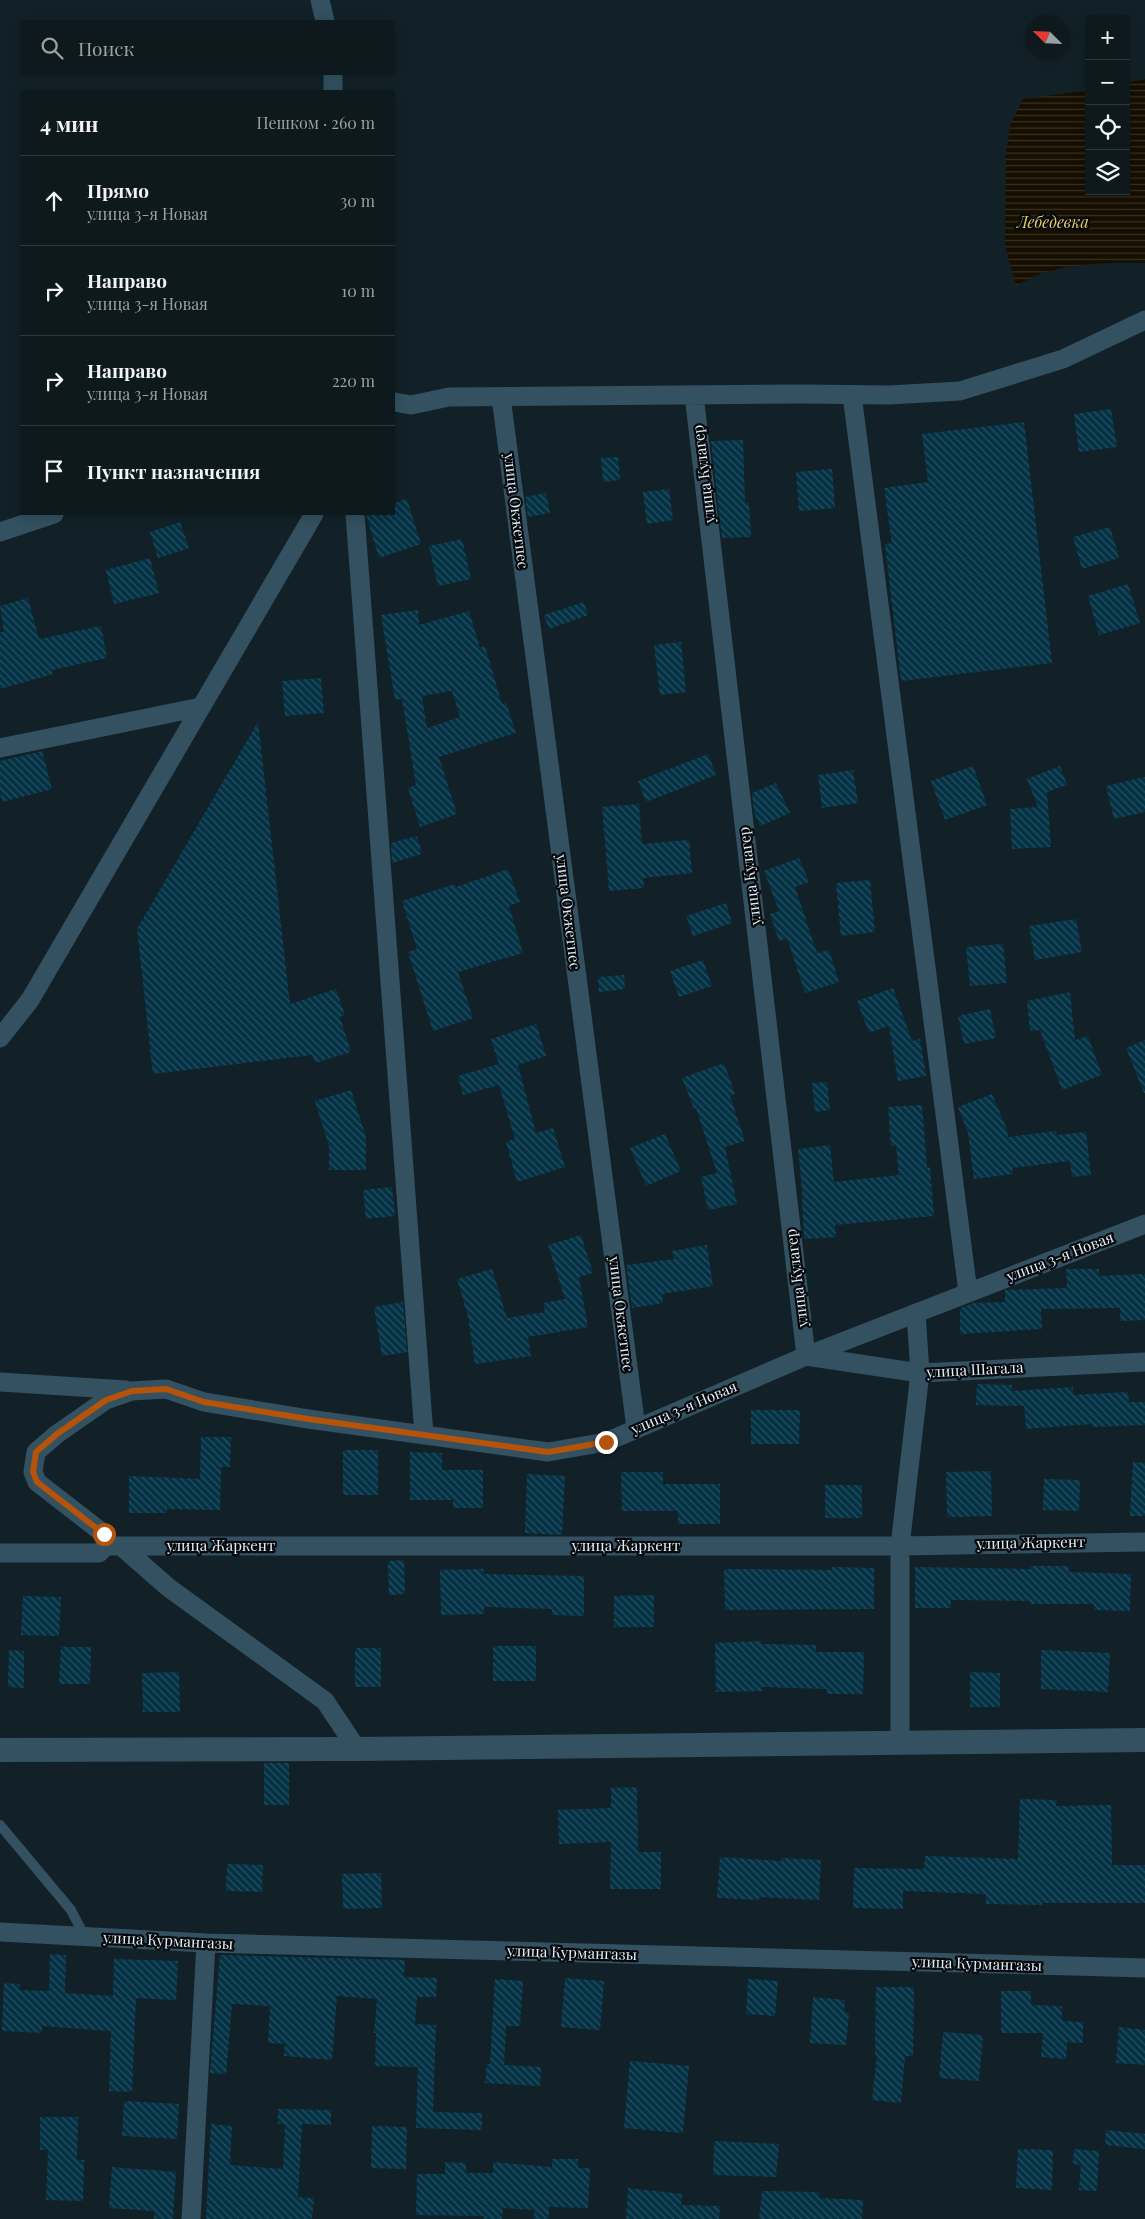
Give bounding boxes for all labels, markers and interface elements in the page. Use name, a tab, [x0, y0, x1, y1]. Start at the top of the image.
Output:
north arrow	[1025, 15, 1070, 60]
map controls	[1085, 15, 1130, 195]
button: +	[1085, 15, 1130, 60]
search box	[20, 20, 395, 75]
icon: search	[38, 34, 66, 62]
text: Поиск	[78, 35, 134, 61]
button: −	[1085, 60, 1130, 105]
button: locate	[1085, 105, 1130, 150]
text: 4 мин	[40, 109, 99, 137]
text: Пешком · 260 m	[257, 112, 375, 133]
button: layers	[1085, 150, 1130, 195]
text: Прямо	[87, 177, 149, 203]
icon: ahead	[40, 187, 68, 215]
text: 30 m	[340, 190, 375, 211]
text: улица 3-я Новая	[87, 203, 208, 224]
water label: Лебедевка	[1015, 211, 1089, 232]
text: Направо	[87, 267, 167, 293]
icon: right	[40, 277, 68, 305]
text: 10 m	[341, 280, 375, 301]
text: улица 3-я Новая	[87, 293, 208, 314]
text: Направо	[87, 357, 167, 383]
icon: right	[40, 367, 68, 395]
text: 220 m	[332, 370, 375, 391]
text: улица 3-я Новая	[87, 383, 208, 404]
street label: улица Кулагер	[687, 423, 719, 525]
street label: улица Окжетпес	[500, 451, 534, 570]
icon: arrive	[40, 457, 68, 485]
text: Пункт назначения	[87, 458, 260, 484]
street label: улица Кулагер	[733, 825, 765, 927]
street label: улица Окжетпес	[552, 852, 586, 971]
street label: улица 3-я Новая	[1002, 1226, 1116, 1286]
street label: улица Кулагер	[780, 1227, 812, 1329]
street label: улица Окжетпес	[605, 1254, 639, 1373]
street label: улица Шагала	[925, 1356, 1024, 1382]
street label: улица 3-я Новая	[627, 1376, 740, 1439]
route end	[595, 1431, 618, 1454]
route start	[93, 1523, 116, 1546]
street label: улица Жаркент	[976, 1531, 1085, 1553]
street label: улица Жаркент	[166, 1535, 275, 1555]
street label: улица Жаркент	[571, 1535, 680, 1555]
street label: улица Курмангазы	[102, 1927, 234, 1953]
street label: улица Курмангазы	[506, 1940, 637, 1964]
street label: улица Курмангазы	[911, 1951, 1042, 1975]

